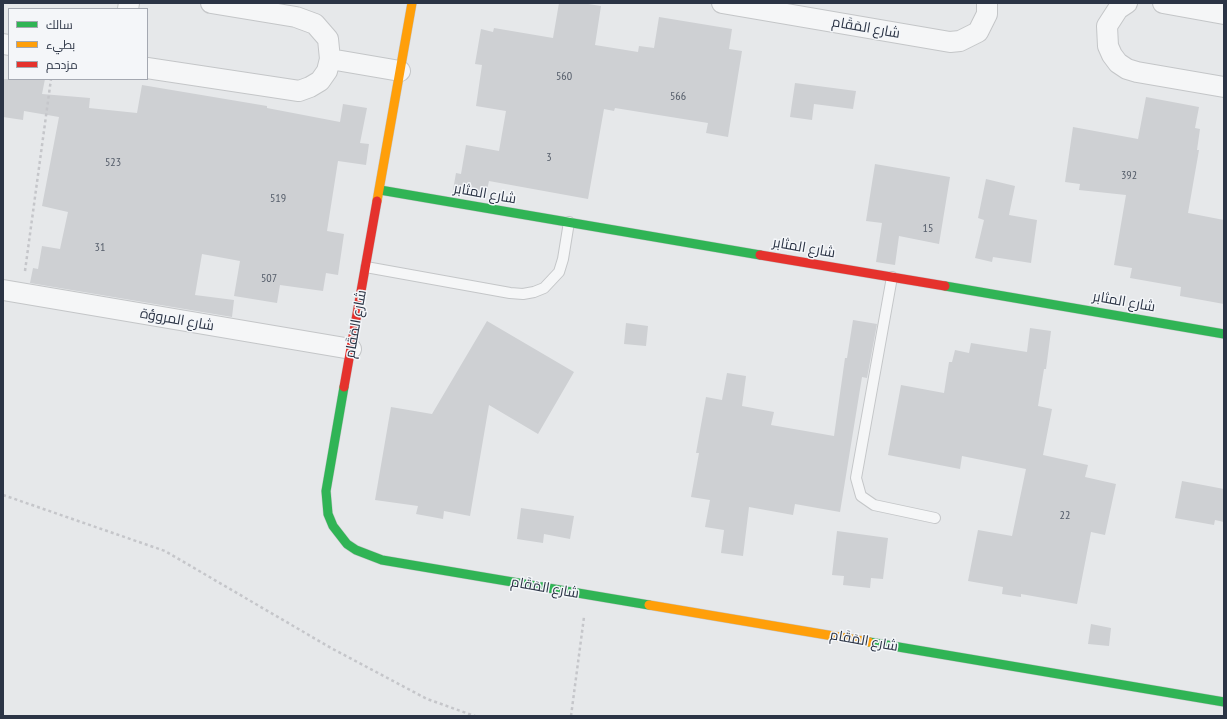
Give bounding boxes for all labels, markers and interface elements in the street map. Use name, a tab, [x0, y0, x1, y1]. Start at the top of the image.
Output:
legend	[8, 8, 148, 80]
street label: شارع المَقَام	[831, 14, 901, 42]
text: سالك	[46, 17, 73, 32]
text: بطيء	[46, 37, 75, 52]
text: مزدحم	[46, 57, 78, 72]
house number: 560	[556, 70, 572, 84]
house number: 566	[670, 90, 686, 104]
house number: 3	[546, 151, 552, 165]
house number: 523	[105, 156, 121, 170]
house number: 392	[1121, 169, 1137, 183]
street label: شارع المثابر	[452, 180, 518, 208]
house number: 519	[270, 192, 286, 206]
house number: 15	[923, 222, 933, 236]
street label: شارع المثابر	[771, 234, 837, 262]
house number: 31	[95, 241, 105, 255]
house number: 507	[261, 272, 277, 286]
street label: شارع المثابر	[1091, 288, 1157, 316]
street label: شارع المَقَام	[342, 289, 370, 359]
street label: شارع المروؤة	[139, 305, 215, 335]
house number: 22	[1060, 509, 1070, 523]
street label: شارع المَقَام	[510, 574, 580, 602]
street label: شارع المَقَام	[829, 627, 899, 655]

